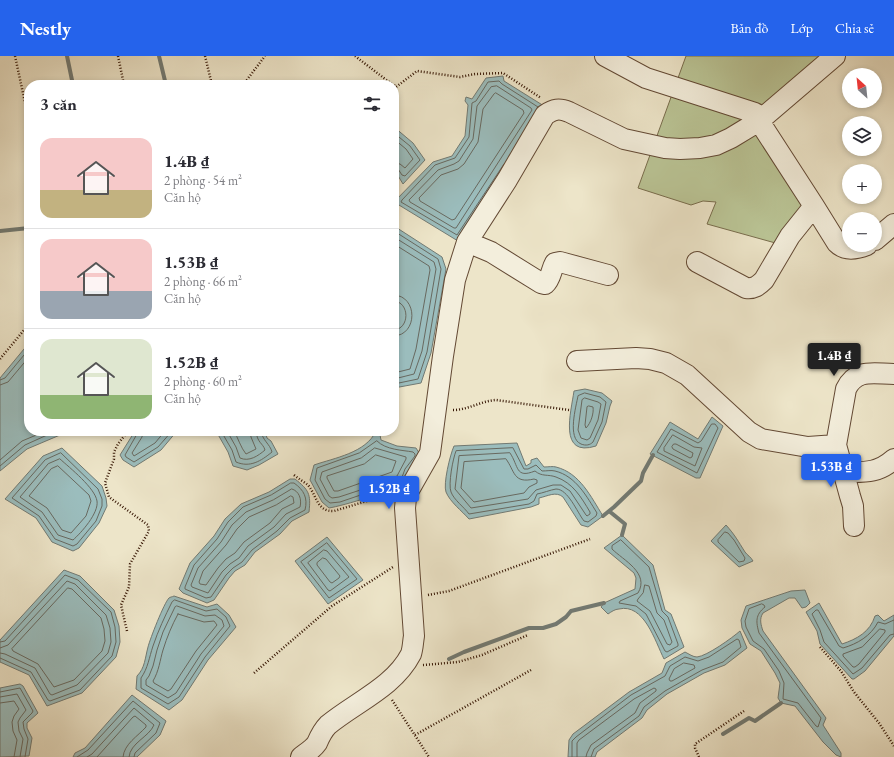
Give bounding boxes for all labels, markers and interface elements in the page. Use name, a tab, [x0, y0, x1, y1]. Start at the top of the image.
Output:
text: Nestly	[20, 16, 71, 41]
text: Bản đồ	[731, 19, 769, 37]
text: Lớp	[791, 19, 813, 37]
text: Chia sẻ	[835, 19, 874, 37]
north arrow	[842, 68, 882, 108]
map controls	[842, 68, 882, 252]
text: 3 căn	[40, 93, 77, 115]
icon: filters	[361, 93, 383, 115]
button: layers	[842, 116, 882, 156]
text: 1.4B ₫	[164, 150, 209, 172]
icon: home	[72, 154, 120, 202]
button: +	[842, 164, 882, 204]
text: 2 phòng · 54 m²	[164, 172, 242, 189]
text: Căn hộ	[164, 189, 201, 206]
button: −	[842, 212, 882, 252]
text: 1.53B ₫	[164, 251, 218, 273]
icon: home	[72, 255, 120, 303]
text: 2 phòng · 66 m²	[164, 273, 242, 290]
text: Căn hộ	[164, 290, 201, 307]
pin: 1.4B ₫	[801, 343, 867, 377]
text: 1.4B ₫	[817, 347, 851, 364]
text: 1.52B ₫	[164, 351, 218, 373]
icon: home	[72, 355, 120, 403]
text: 2 phòng · 60 m²	[164, 373, 242, 390]
text: Căn hộ	[164, 390, 201, 407]
pin: 1.53B ₫	[794, 454, 868, 488]
text: 1.53B ₫	[810, 458, 852, 475]
pin: 1.52B ₫	[352, 476, 426, 510]
text: 1.52B ₫	[368, 480, 410, 497]

